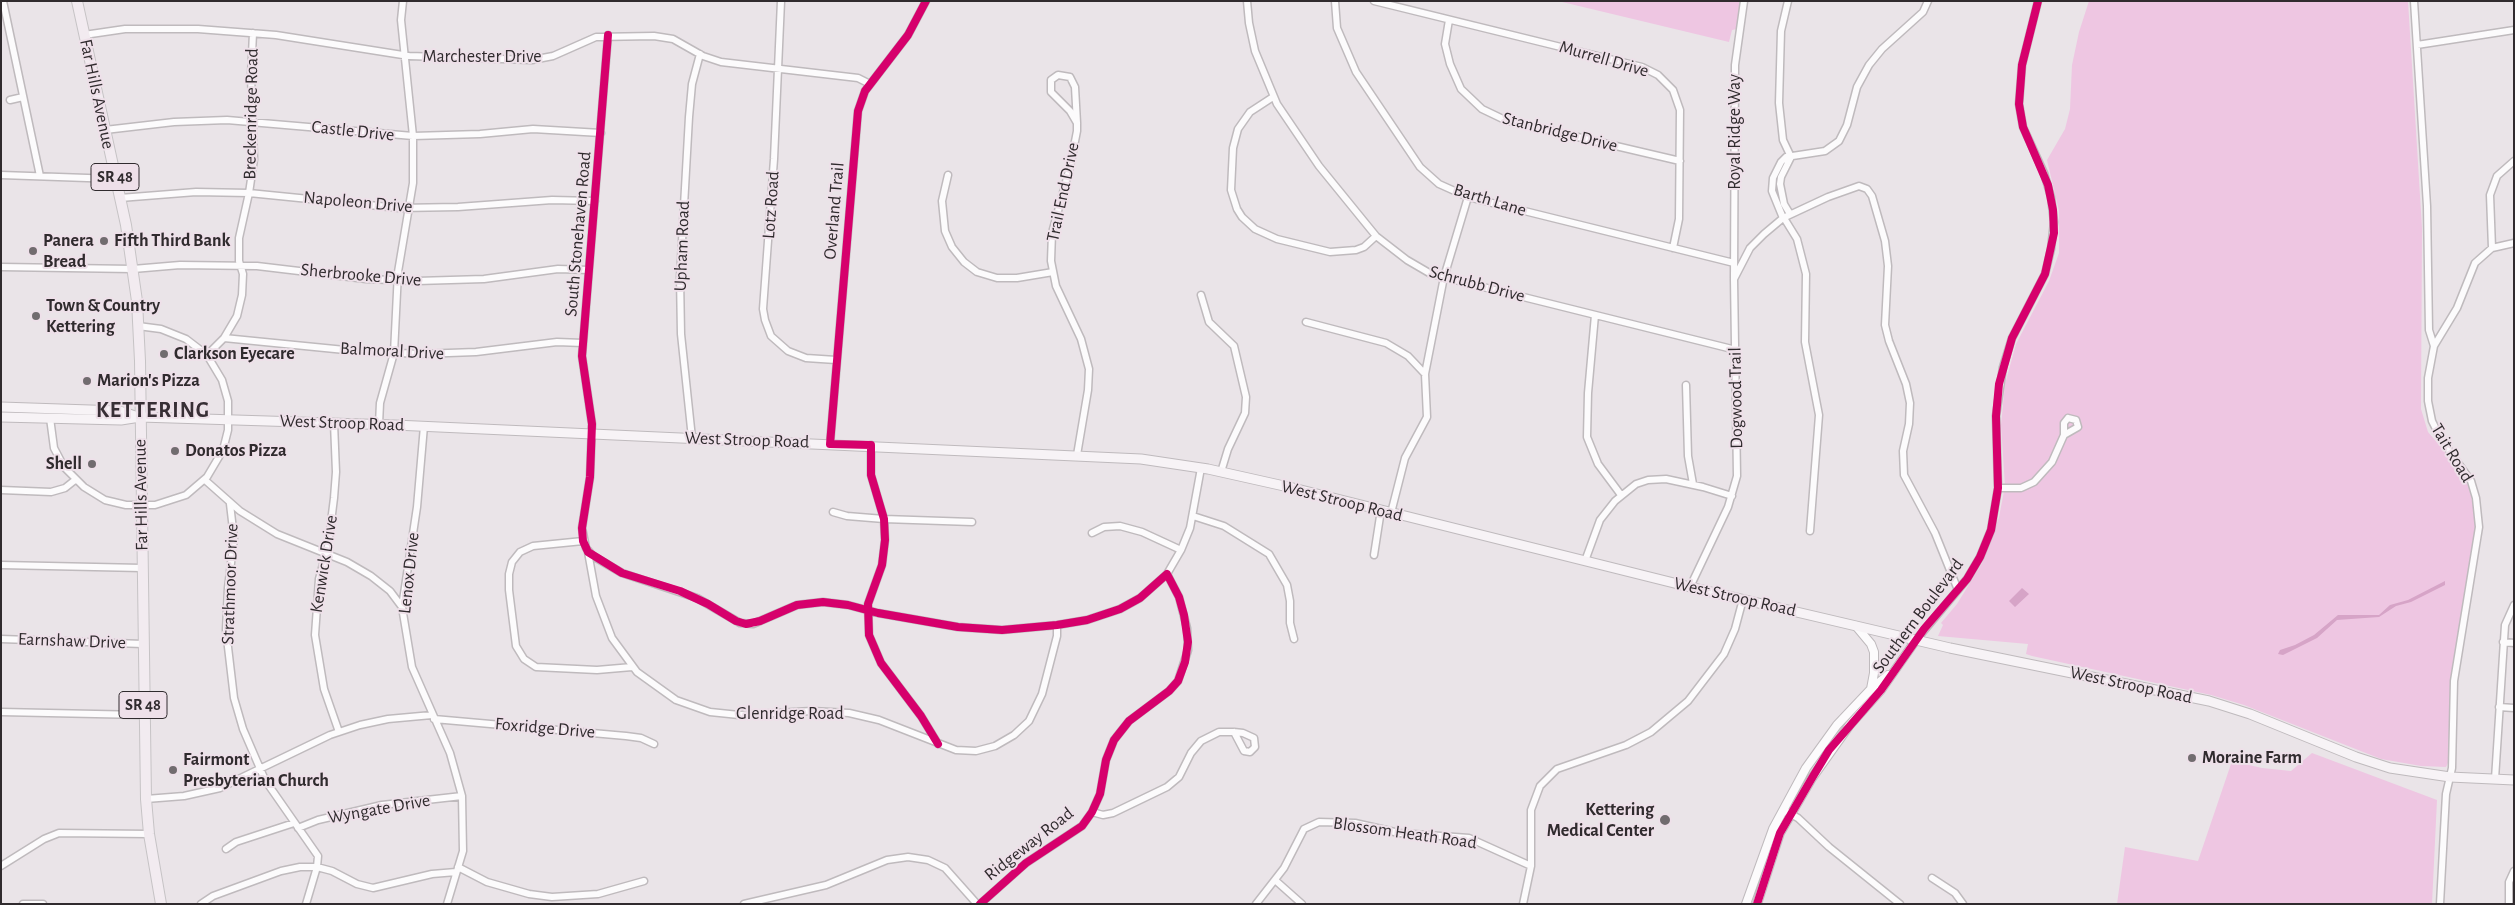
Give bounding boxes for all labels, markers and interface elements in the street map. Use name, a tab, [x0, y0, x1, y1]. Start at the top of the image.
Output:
street label: Murrell Drive	[1557, 36, 1651, 82]
street label: Far Hills Avenue	[75, 37, 119, 151]
street label: Marchester Drive	[422, 46, 542, 68]
street label: Breckenridge Road	[239, 48, 263, 180]
street label: Royal Ridge Way	[1724, 74, 1746, 190]
street label: Stanbridge Drive	[1500, 107, 1620, 157]
street label: Castle Drive	[310, 116, 396, 146]
street label: Trail End Drive	[1042, 140, 1084, 244]
street label: South Stonehaven Road	[560, 151, 596, 317]
street label: Overland Trail	[819, 161, 849, 261]
road number: SR 48	[91, 163, 139, 190]
street label: Lotz Road	[758, 170, 784, 240]
street label: Barth Lane	[1451, 179, 1529, 221]
street label: Napoleon Drive	[303, 186, 413, 218]
street label: Upham Road	[670, 200, 694, 292]
place label: Panera Bread	[43, 230, 94, 272]
place label: Fifth Third Bank	[114, 230, 230, 252]
marker: Fifth Third Bank	[98, 235, 110, 247]
marker: Panera Bread	[27, 245, 39, 257]
street label: Sherbrooke Drive	[300, 259, 422, 291]
street label: Schrubb Drive	[1427, 261, 1527, 307]
place label: Town & Country Kettering	[46, 295, 160, 338]
marker: Town & Country Kettering	[30, 310, 42, 322]
street label: Balmoral Drive	[339, 337, 445, 365]
place label: Clarkson Eyecare	[174, 343, 295, 365]
street label: Dogwood Trail	[1724, 347, 1748, 449]
marker: Clarkson Eyecare	[158, 348, 170, 360]
place label: Marion's Pizza	[97, 370, 200, 392]
marker: Marion's Pizza	[81, 375, 93, 387]
district label: KETTERING	[95, 397, 211, 423]
street label: West Stroop Road	[279, 410, 405, 436]
street label: Tait Road	[2426, 420, 2478, 486]
street label: West Stroop Road	[684, 427, 810, 453]
street label: Far Hills Avenue	[129, 439, 153, 551]
place label: Donatos Pizza	[185, 440, 287, 462]
marker: Donatos Pizza	[169, 445, 181, 457]
place label: Shell	[46, 453, 82, 475]
marker: Shell	[86, 458, 98, 470]
street label: West Stroop Road	[1279, 475, 1405, 527]
street label: Kenwick Drive	[306, 514, 342, 614]
street label: Strathmoor Drive	[217, 523, 243, 645]
street label: Lenox Drive	[394, 531, 424, 615]
street label: Southern Boulevard	[1868, 554, 1968, 678]
street label: West Stroop Road	[1672, 572, 1798, 622]
street label: Earnshaw Drive	[18, 628, 126, 654]
street label: West Stroop Road	[2068, 661, 2194, 709]
road number: SR 48	[119, 692, 167, 718]
street label: Glenridge Road	[736, 703, 844, 725]
street label: Foxridge Drive	[494, 713, 596, 743]
place label: Moraine Farm	[2202, 747, 2302, 769]
place label: Fairmont Presbyterian Church	[183, 749, 329, 792]
marker: Moraine Farm	[2186, 752, 2198, 764]
marker: Fairmont Presbyterian Church	[167, 764, 179, 776]
street label: Wyngate Drive	[326, 789, 432, 829]
place label: Kettering Medical Center	[1547, 799, 1654, 842]
street label: Ridgeway Road	[980, 803, 1078, 885]
street label: Blossom Heath Road	[1332, 812, 1478, 854]
marker: Kettering Medical Center	[1658, 813, 1672, 827]

